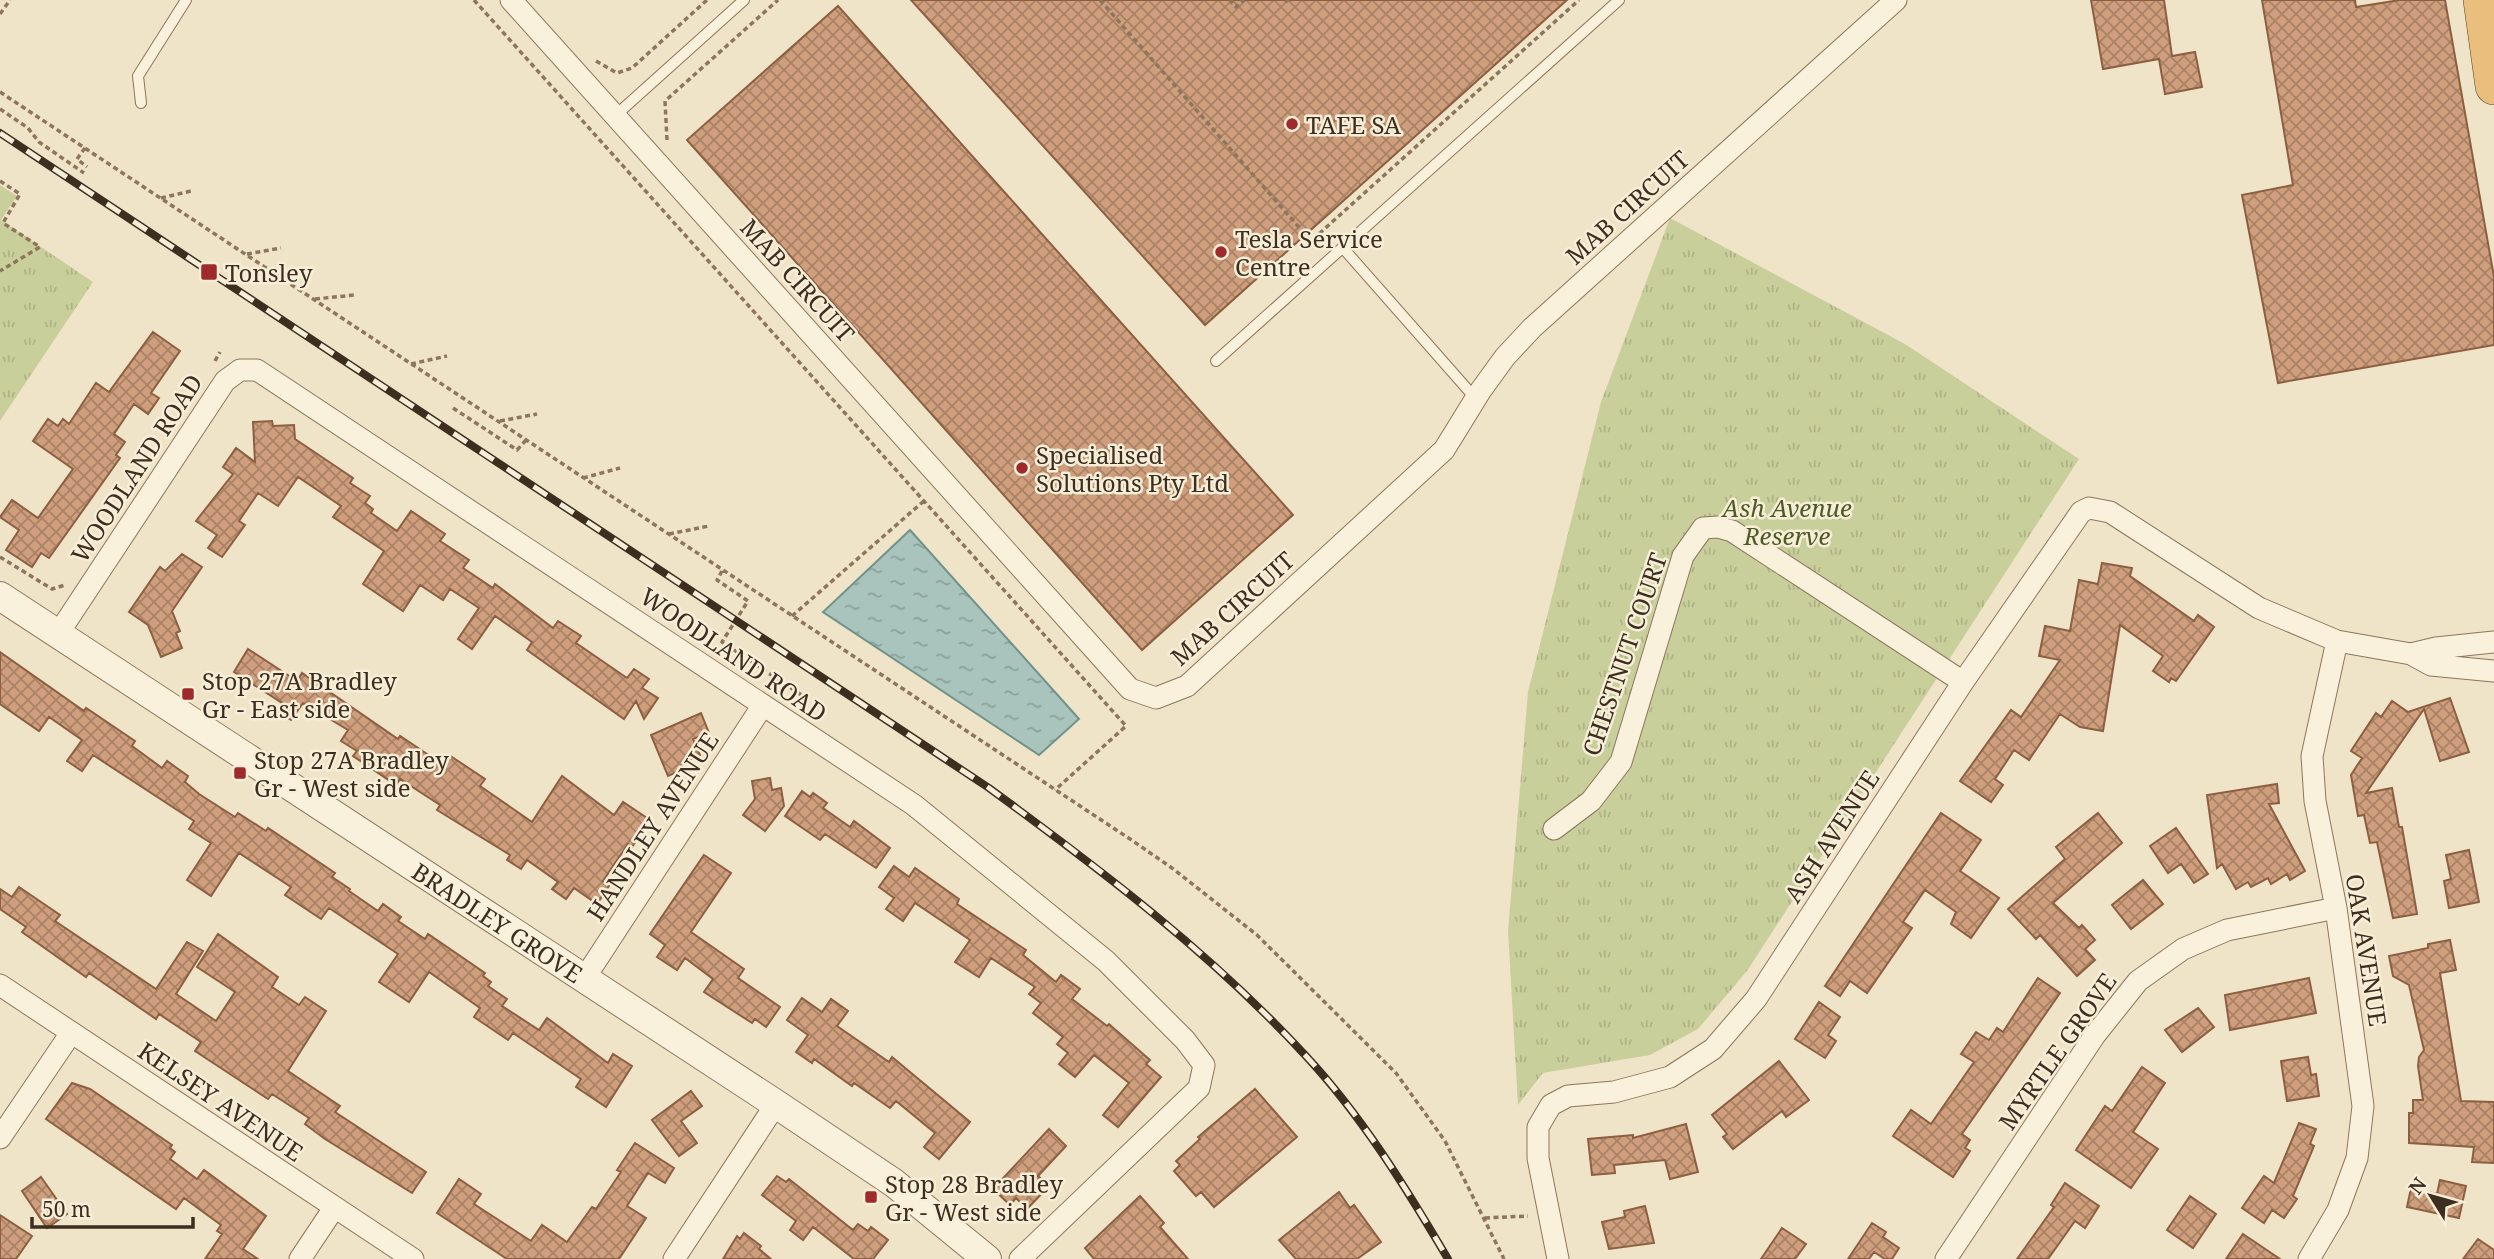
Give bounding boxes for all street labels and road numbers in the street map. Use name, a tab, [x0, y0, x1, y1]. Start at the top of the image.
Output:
street label: MAB CIRCUIT	[1558, 142, 1696, 271]
street label: MAB CIRCUIT	[734, 211, 863, 349]
street label: WOODLAND ROAD	[63, 367, 209, 569]
street label: MAB CIRCUIT	[1163, 543, 1301, 672]
street label: CHESTNUT COURT	[1574, 548, 1674, 760]
street label: WOODLAND ROAD	[634, 579, 834, 729]
street label: HANDLEY AVENUE	[579, 725, 725, 927]
street label: ASH AVENUE	[1776, 763, 1886, 909]
street label: BRADLEY GROVE	[406, 854, 589, 990]
street label: OAK AVENUE	[2339, 871, 2395, 1029]
street label: MYRTLE GROVE	[1991, 966, 2123, 1136]
street label: KELSEY AVENUE	[132, 1034, 310, 1168]

